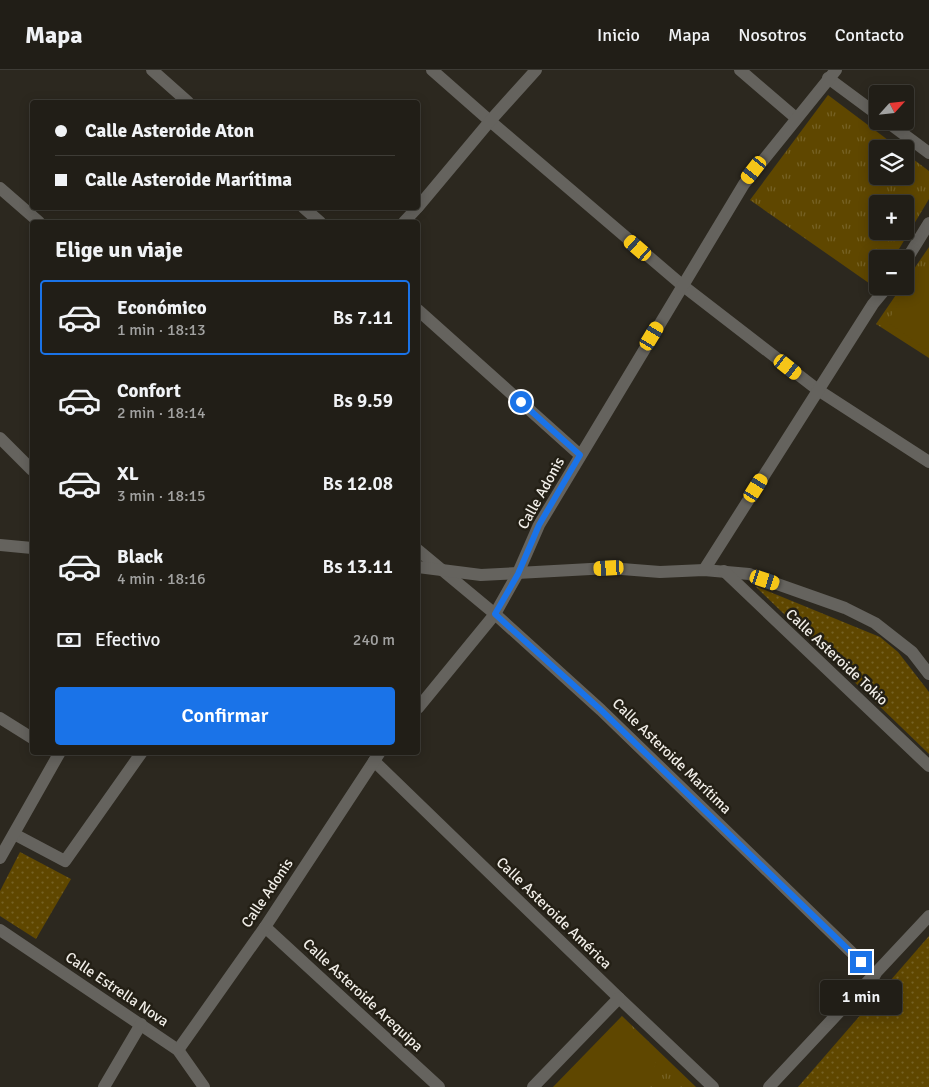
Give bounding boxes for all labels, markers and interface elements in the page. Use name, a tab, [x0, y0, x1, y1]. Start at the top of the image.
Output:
text: Mapa	[25, 20, 83, 50]
text: Inicio	[597, 24, 640, 46]
text: Mapa	[668, 24, 710, 46]
text: Nosotros	[738, 24, 807, 46]
text: Contacto	[835, 24, 904, 46]
north arrow	[869, 85, 914, 130]
map controls	[869, 85, 914, 295]
text: Calle Asteroide Aton	[85, 119, 254, 143]
button: layers	[869, 140, 914, 185]
car	[738, 154, 769, 186]
text: Calle Asteroide Marítima	[85, 168, 292, 192]
button: +	[869, 195, 914, 240]
car	[621, 232, 654, 264]
text: Elige un viaje	[55, 236, 183, 263]
button: −	[869, 250, 914, 295]
icon: car	[57, 295, 102, 340]
text: Económico	[117, 296, 207, 320]
text: Bs 7.11	[333, 306, 393, 330]
car	[637, 319, 666, 353]
text: 1 min · 18:13	[117, 320, 206, 340]
car	[771, 352, 804, 382]
icon: car	[57, 378, 102, 423]
text: Confort	[117, 379, 181, 403]
text: Bs 9.59	[333, 389, 393, 413]
route start	[510, 391, 532, 413]
text: 2 min · 18:14	[117, 403, 206, 423]
street label: Calle Adonis	[514, 453, 568, 532]
icon: car	[57, 461, 102, 506]
text: XL	[117, 462, 139, 486]
car	[741, 471, 770, 505]
text: Bs 12.08	[323, 472, 393, 496]
text: 3 min · 18:15	[117, 486, 206, 506]
icon: car	[57, 544, 102, 589]
text: Black	[117, 545, 163, 569]
text: Bs 13.11	[323, 555, 393, 579]
car	[593, 560, 624, 576]
car	[748, 568, 781, 592]
text: 4 min · 18:16	[117, 569, 206, 589]
street label: Calle Asteroide Tokio	[782, 605, 892, 709]
icon: cash	[55, 626, 83, 654]
text: Efectivo	[95, 628, 160, 652]
text: 240 m	[353, 630, 395, 650]
button: Confirmar	[55, 687, 395, 745]
street label: Calle Asteroide Marítima	[609, 694, 735, 818]
street label: Calle Asteroide América	[493, 853, 615, 973]
street label: Calle Adonis	[237, 855, 297, 931]
street label: Calle Asteroide Arequipa	[299, 935, 427, 1055]
street label: Calle Estrella Nova	[62, 948, 172, 1030]
route end	[850, 951, 872, 973]
callout: 1 min	[820, 980, 902, 1014]
text: 1 min	[842, 987, 880, 1007]

